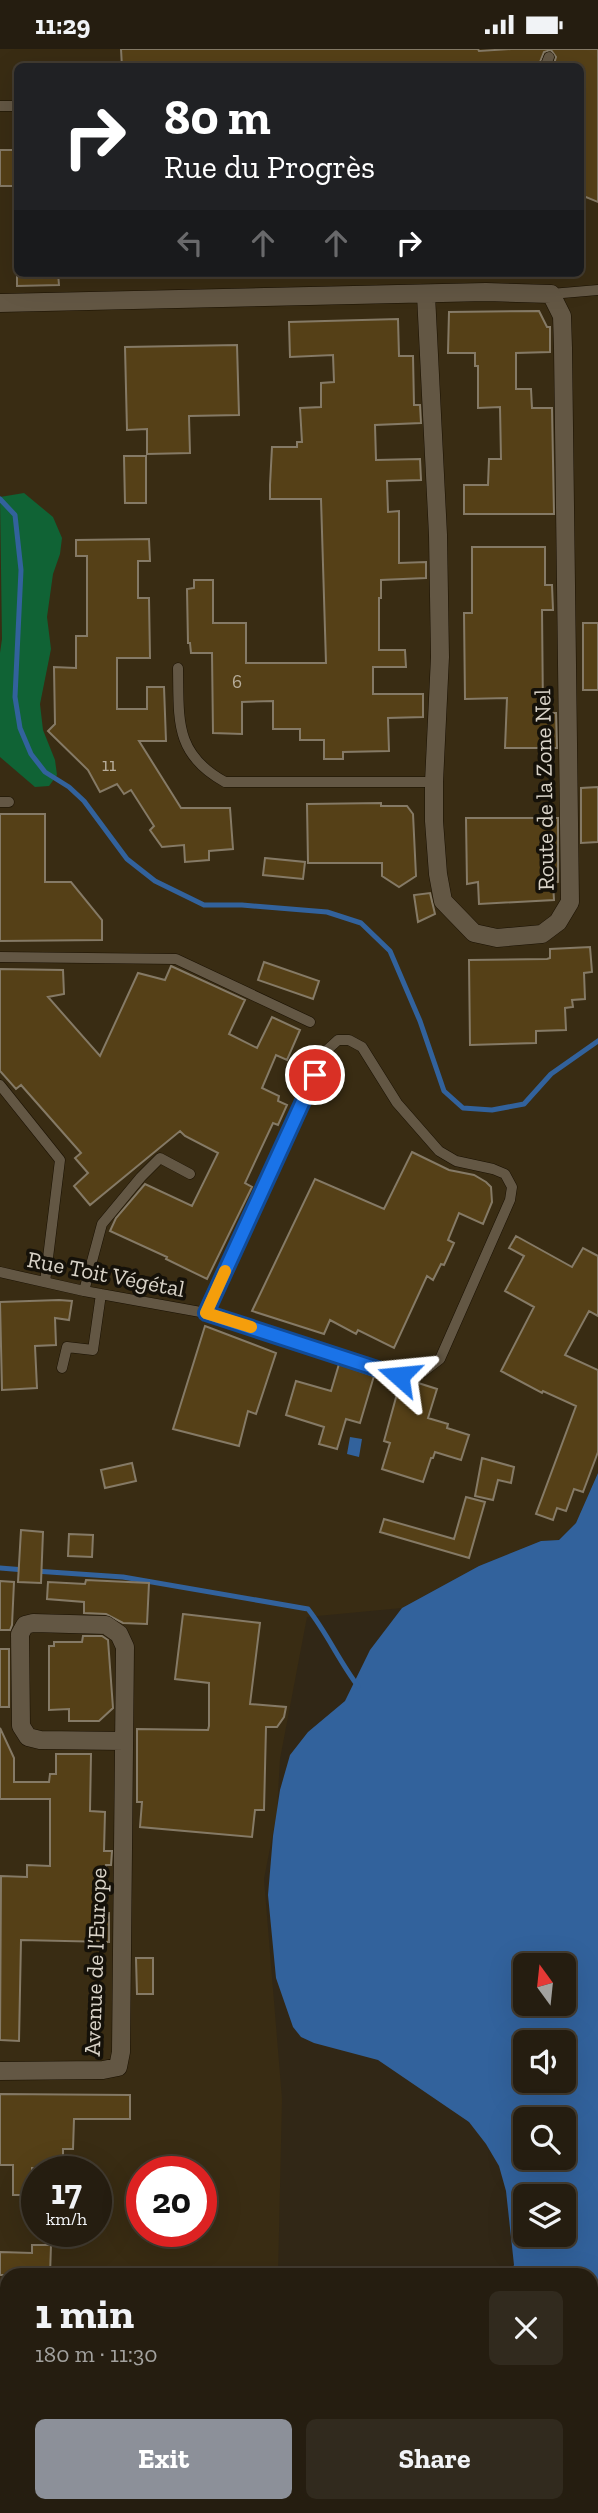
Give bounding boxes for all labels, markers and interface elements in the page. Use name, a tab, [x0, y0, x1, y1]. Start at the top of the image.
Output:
text: 11:29	[35, 9, 90, 41]
text: 80 m	[164, 88, 271, 147]
icon: right	[49, 91, 140, 182]
text: Rue du Progrès	[164, 148, 375, 186]
icon: left	[171, 224, 209, 262]
icon: ahead	[244, 224, 282, 262]
icon: ahead	[317, 224, 355, 262]
icon: right	[390, 224, 428, 262]
house number: 6	[232, 670, 242, 693]
street label: Route de la Zone Nel	[528, 689, 560, 891]
house number: 11	[102, 753, 116, 776]
pin	[285, 1045, 345, 1105]
icon: arrive	[296, 1056, 334, 1094]
street label: Rue Toit Végétal	[25, 1245, 187, 1303]
position arrow	[362, 1339, 436, 1413]
street label: Avenue de l’Europe	[78, 1867, 112, 2057]
north arrow	[513, 1953, 576, 2016]
map controls	[513, 1953, 576, 2247]
button: sound	[513, 2030, 576, 2093]
button: search	[513, 2107, 576, 2170]
speed limit sign: 20	[126, 2156, 217, 2247]
text: 17	[51, 2171, 82, 2213]
button: layers	[513, 2184, 576, 2247]
text: km/h	[46, 2208, 87, 2230]
text: 1 min	[35, 2288, 134, 2339]
button: close	[489, 2291, 563, 2365]
text: 180 m · 11:30	[35, 2340, 157, 2368]
button: Exit	[35, 2419, 292, 2499]
button: Share	[306, 2419, 563, 2499]

